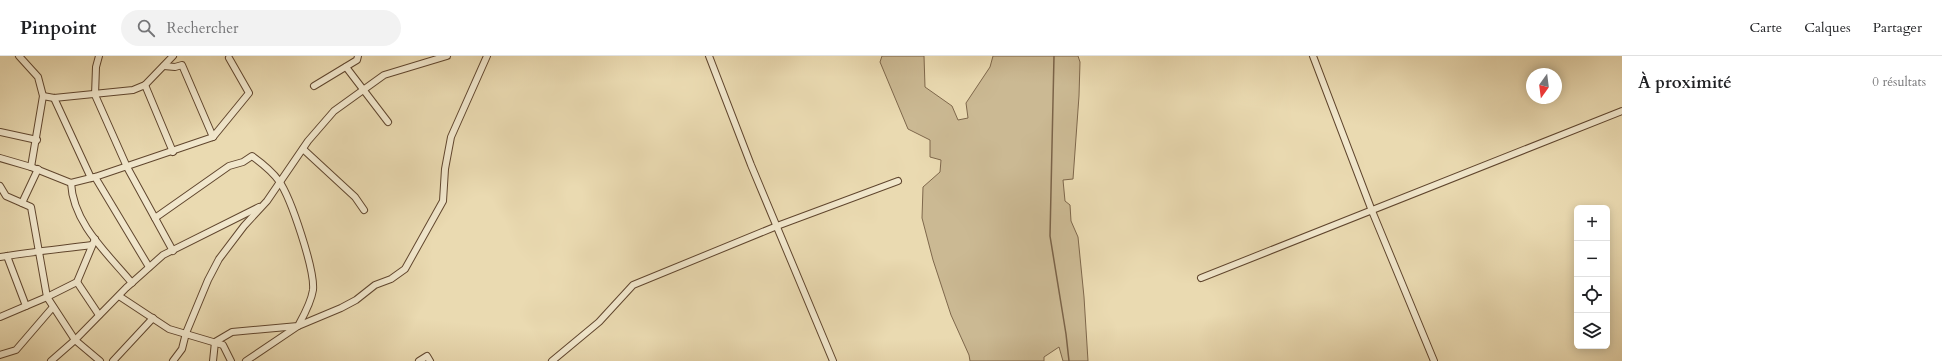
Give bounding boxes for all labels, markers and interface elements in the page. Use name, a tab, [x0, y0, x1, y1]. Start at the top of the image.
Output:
search box	[121, 10, 401, 46]
text: Pinpoint	[20, 15, 97, 41]
icon: search	[135, 17, 157, 39]
text: Rechercher	[167, 18, 238, 38]
text: Carte	[1750, 18, 1782, 37]
text: Calques	[1804, 18, 1851, 37]
text: Partager	[1873, 18, 1922, 37]
north arrow	[1526, 68, 1562, 104]
text: À proximité	[1638, 71, 1732, 94]
text: 0 résultats	[1872, 73, 1926, 91]
map controls	[1574, 205, 1610, 349]
button: +	[1574, 205, 1610, 241]
button: −	[1574, 241, 1610, 277]
button: locate	[1574, 277, 1610, 313]
button: layers	[1574, 313, 1610, 349]

